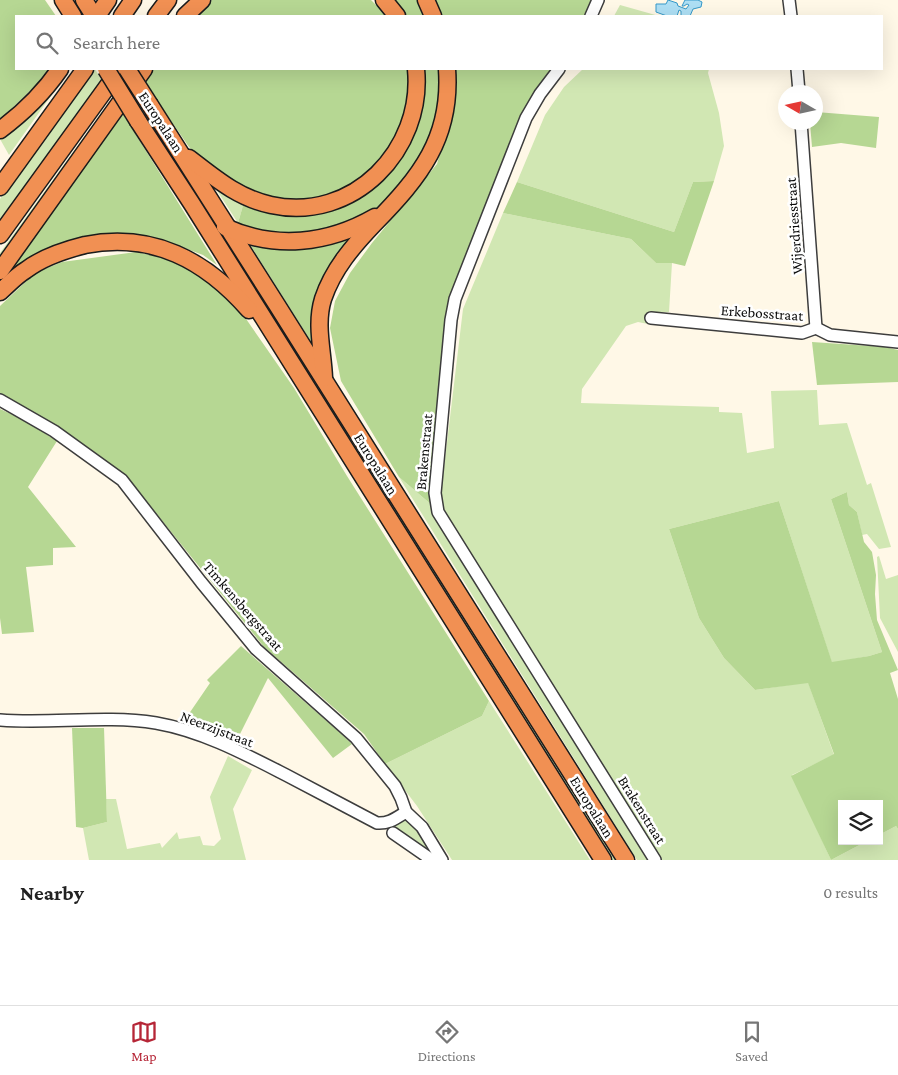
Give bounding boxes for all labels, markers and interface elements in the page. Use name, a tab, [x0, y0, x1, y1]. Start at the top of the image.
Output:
search box	[15, 15, 883, 70]
icon: search	[33, 29, 61, 57]
text: Search here	[73, 32, 160, 53]
north arrow	[778, 85, 823, 130]
street label: Europalaan	[135, 89, 187, 156]
street label: Wijerdriesstraat	[783, 176, 806, 275]
street label: Erkebosstraat	[720, 302, 805, 324]
street label: Brakenstraat	[413, 412, 435, 491]
street label: Europalaan	[350, 430, 401, 498]
street label: Timkensbergstraat	[199, 558, 287, 655]
street label: Neerzijstraat	[178, 708, 257, 752]
street label: Europalaan	[566, 773, 617, 841]
street label: Brakenstraat	[615, 773, 670, 848]
map controls	[838, 800, 883, 845]
button: layers	[838, 800, 883, 845]
text: Nearby	[20, 881, 84, 905]
text: 0 results	[823, 884, 878, 901]
tab: Map	[130, 1018, 158, 1064]
tab: Directions	[418, 1018, 476, 1064]
tab: Saved	[735, 1018, 768, 1064]

